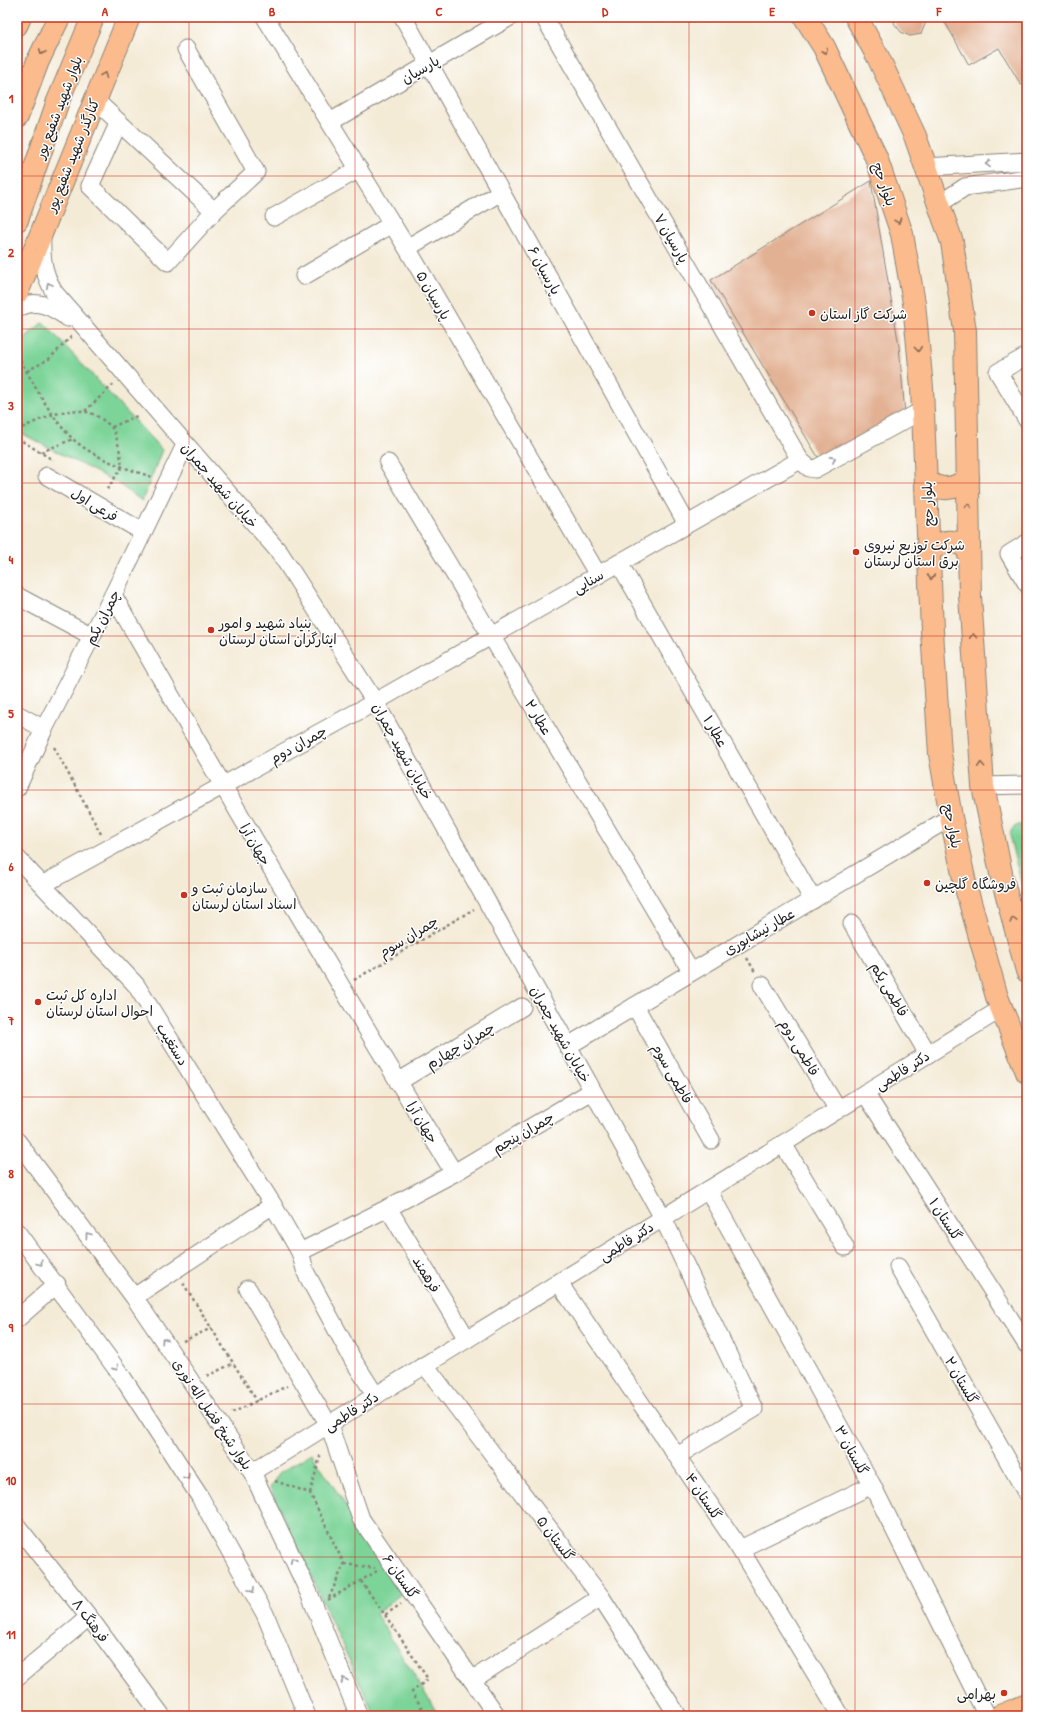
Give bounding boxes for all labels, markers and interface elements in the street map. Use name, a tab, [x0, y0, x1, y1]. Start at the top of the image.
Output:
text: A	[102, 2, 109, 20]
text: B	[269, 2, 276, 20]
text: C	[435, 2, 443, 20]
text: D	[602, 2, 609, 20]
text: E	[769, 2, 775, 20]
text: F	[936, 2, 943, 20]
one-way arrow	[820, 46, 828, 54]
one-way arrow	[39, 48, 47, 56]
street label: پارسیان	[397, 51, 443, 88]
street label: بلوار شهید شفیع پور	[29, 53, 88, 163]
one-way arrow	[100, 72, 108, 79]
text: 1	[9, 89, 14, 107]
street label: کنارگذر شهید شفیع پور	[40, 95, 105, 216]
one-way arrow	[985, 159, 991, 168]
street label: بلوار حج	[868, 160, 901, 209]
street label: پارسیان ۷	[649, 210, 694, 267]
one-way arrow	[893, 218, 902, 225]
street label: پارسیان ۶	[523, 242, 566, 298]
text: 2	[8, 243, 15, 261]
street label: پارسیان ۵	[411, 267, 456, 324]
one-way arrow	[47, 281, 54, 289]
place label: شرکت گاز استان	[820, 304, 907, 323]
marker: شرکت گاز استان	[807, 308, 817, 318]
one-way arrow	[914, 346, 923, 353]
text: 3	[8, 396, 14, 414]
street label: خیابان شهید چمران	[177, 438, 263, 533]
one-way arrow	[829, 457, 836, 464]
street label: بلوار حج	[917, 481, 938, 527]
street label: فرعی اول	[68, 483, 122, 525]
one-way arrow	[964, 503, 972, 509]
place label: شرکت توزیع نیروی برق استان لرستان	[864, 535, 965, 570]
marker: شرکت توزیع نیروی برق استان لرستان	[851, 547, 861, 557]
text: 4	[9, 550, 14, 568]
street label: سنایی	[569, 565, 607, 597]
one-way arrow	[926, 574, 935, 580]
street label: چمران یکم	[80, 586, 126, 649]
place label: بنیاد شهید و امور ایثارگران استان لرستان	[218, 613, 337, 648]
marker: بنیاد شهید و امور ایثارگران استان لرستان	[206, 625, 216, 635]
one-way arrow	[968, 633, 977, 639]
street label: عطار ۲	[521, 696, 557, 738]
street label: خیابان شهید چمران	[368, 699, 437, 803]
text: 5	[8, 704, 14, 722]
street label: عطار ۱	[699, 711, 733, 751]
street label: چمران دوم	[266, 721, 331, 769]
one-way arrow	[977, 762, 986, 768]
street label: بلوار حج	[938, 802, 967, 850]
street label: جهان آرا	[236, 819, 276, 869]
text: 6	[8, 857, 14, 875]
place label: فروشگاه گلچین	[935, 874, 1016, 894]
place label: سازمان ثبت و اسناد استان لرستان	[191, 878, 296, 913]
marker: فروشگاه گلچین	[922, 878, 932, 888]
marker: سازمان ثبت و اسناد استان لرستان	[179, 890, 189, 900]
street label: عطار نیشابوری	[720, 903, 798, 959]
street label: چمران سوم	[375, 911, 443, 964]
one-way arrow	[1009, 916, 1018, 923]
street label: فاطمی یکم	[865, 958, 913, 1021]
street label: خیابان شهید چمران	[526, 982, 595, 1086]
place label: اداره کل ثبت احوال استان لرستان	[46, 985, 153, 1020]
marker: اداره کل ثبت احوال استان لرستان	[33, 997, 43, 1007]
text: 7	[7, 1011, 15, 1029]
street label: فاطمی دوم	[774, 1015, 824, 1080]
street label: چمران چهارم	[422, 1017, 499, 1075]
street label: دستغیب	[153, 1019, 193, 1069]
street label: فاطمی سوم	[645, 1039, 698, 1108]
street label: دکتر فاطمی	[871, 1046, 933, 1094]
street label: جهان آرا	[403, 1097, 443, 1147]
street label: چمران پنجم	[489, 1107, 558, 1159]
text: 8	[8, 1164, 14, 1182]
street label: گلستان ۱	[925, 1194, 967, 1244]
street label: دکتر فاطمی	[595, 1217, 657, 1265]
one-way arrow	[86, 1232, 93, 1239]
street label: فرهمند	[409, 1252, 445, 1296]
one-way arrow	[36, 1258, 43, 1265]
text: 9	[9, 1318, 14, 1336]
one-way arrow	[161, 1338, 168, 1345]
street label: گلستان ۲	[941, 1353, 983, 1407]
street label: بلوار شیخ فضل اله نوری	[168, 1355, 257, 1474]
one-way arrow	[111, 1364, 118, 1371]
street label: دکتر فاطمی	[320, 1387, 382, 1435]
street label: گلستان ۳	[831, 1422, 873, 1478]
street label: گلستان ۴	[681, 1469, 727, 1523]
text: 10	[6, 1471, 16, 1489]
one-way arrow	[183, 1473, 190, 1480]
street label: گلستان ۵	[533, 1511, 579, 1565]
street label: گلستان ۶	[379, 1550, 423, 1602]
one-way arrow	[290, 1557, 298, 1565]
one-way arrow	[247, 1586, 254, 1593]
street label: فرهنگ ۸	[68, 1594, 114, 1646]
text: 11	[6, 1625, 16, 1643]
one-way arrow	[341, 1676, 349, 1683]
place label: بهرامی	[957, 1684, 996, 1703]
marker: بهرامی	[999, 1688, 1009, 1698]

